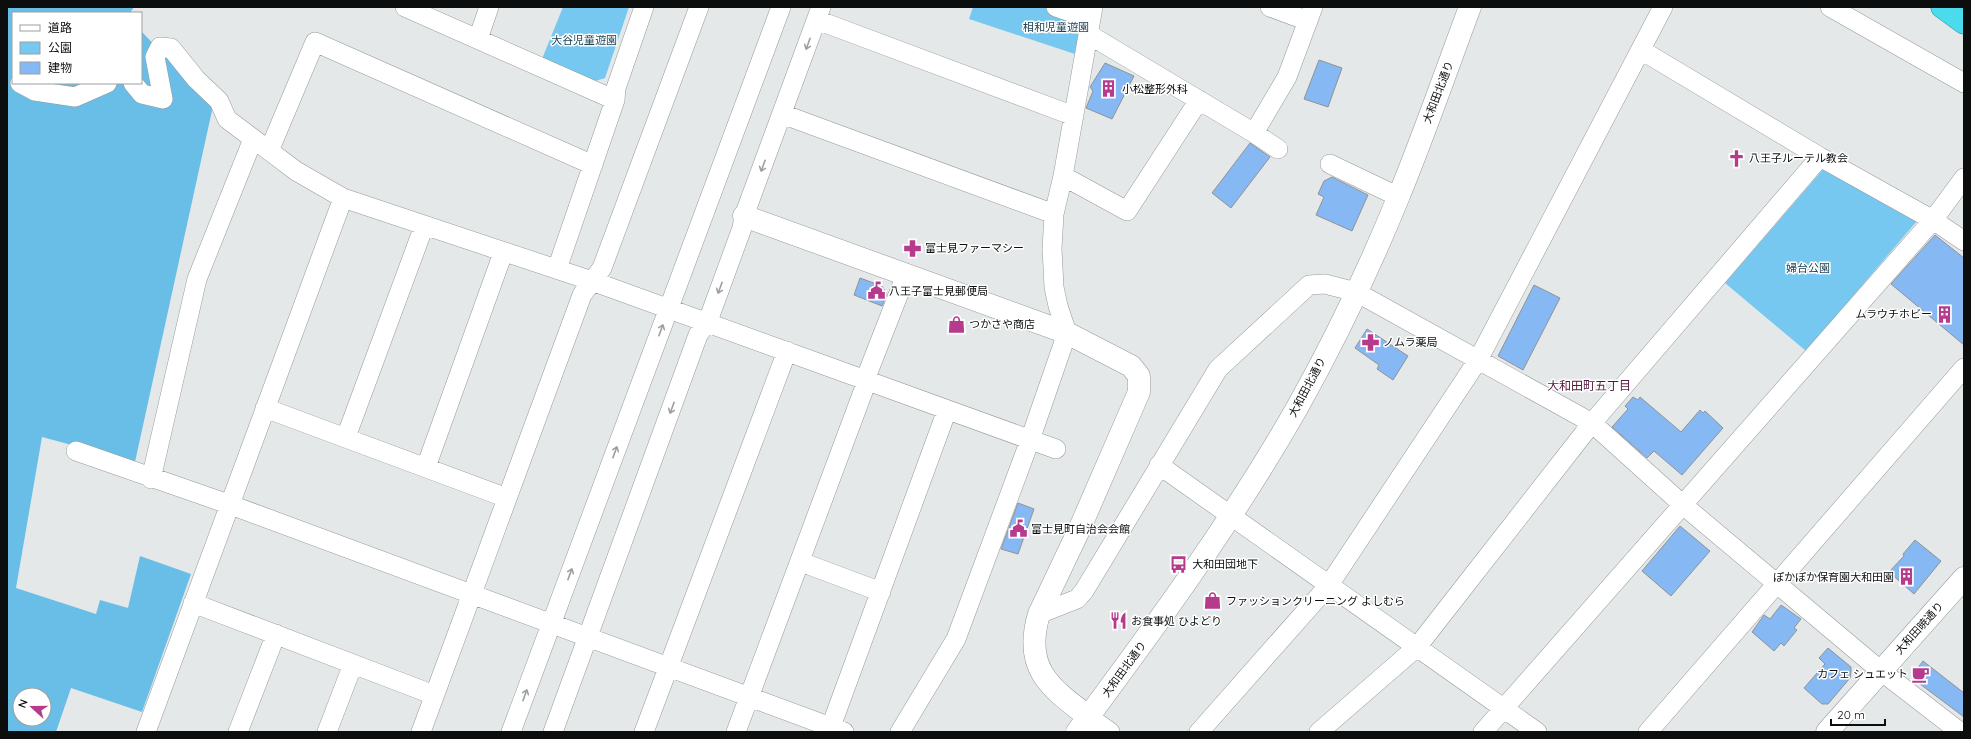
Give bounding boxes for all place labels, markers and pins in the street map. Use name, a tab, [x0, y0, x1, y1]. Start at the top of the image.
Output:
building icon: 小松整形外科	[1099, 79, 1119, 99]
place label: 小松整形外科	[1122, 82, 1188, 96]
church icon: 八王子ルーテル教会	[1726, 148, 1746, 168]
place label: 八王子ルーテル教会	[1749, 151, 1848, 165]
pharmacy icon: 富士見ファーマシー	[902, 238, 922, 258]
place label: 富士見ファーマシー	[925, 241, 1024, 255]
public building icon: 八王子富士見郵便局	[866, 281, 886, 301]
place label: 八王子富士見郵便局	[889, 284, 988, 298]
building icon: ムラウチホビー	[1935, 304, 1955, 324]
place label: ムラウチホビー	[1856, 307, 1932, 321]
shop icon: つかさや商店	[946, 314, 966, 334]
place label: つかさや商店	[969, 317, 1035, 331]
pharmacy icon: ノムラ薬局	[1360, 332, 1380, 352]
place label: ノムラ薬局	[1383, 335, 1437, 349]
public building icon: 富士見町自治会会館	[1008, 519, 1028, 539]
place label: 富士見町自治会会館	[1031, 522, 1130, 536]
bus stop icon: 大和田団地下	[1169, 554, 1189, 574]
place label: 大和田団地下	[1192, 557, 1258, 571]
building icon: ぽかぽか保育園大和田園	[1897, 567, 1917, 587]
place label: ぽかぽか保育園大和田園	[1773, 570, 1894, 584]
shop icon: ファッションクリーニング よしむら	[1203, 591, 1223, 611]
place label: ファッションクリーニング よしむら	[1226, 594, 1405, 608]
restaurant icon: お食事処 ひよどり	[1108, 611, 1128, 631]
place label: お食事処 ひよどり	[1131, 614, 1222, 628]
cafe icon: カフェ シュエット	[1911, 664, 1931, 684]
place label: カフェ シュエット	[1817, 667, 1908, 681]

